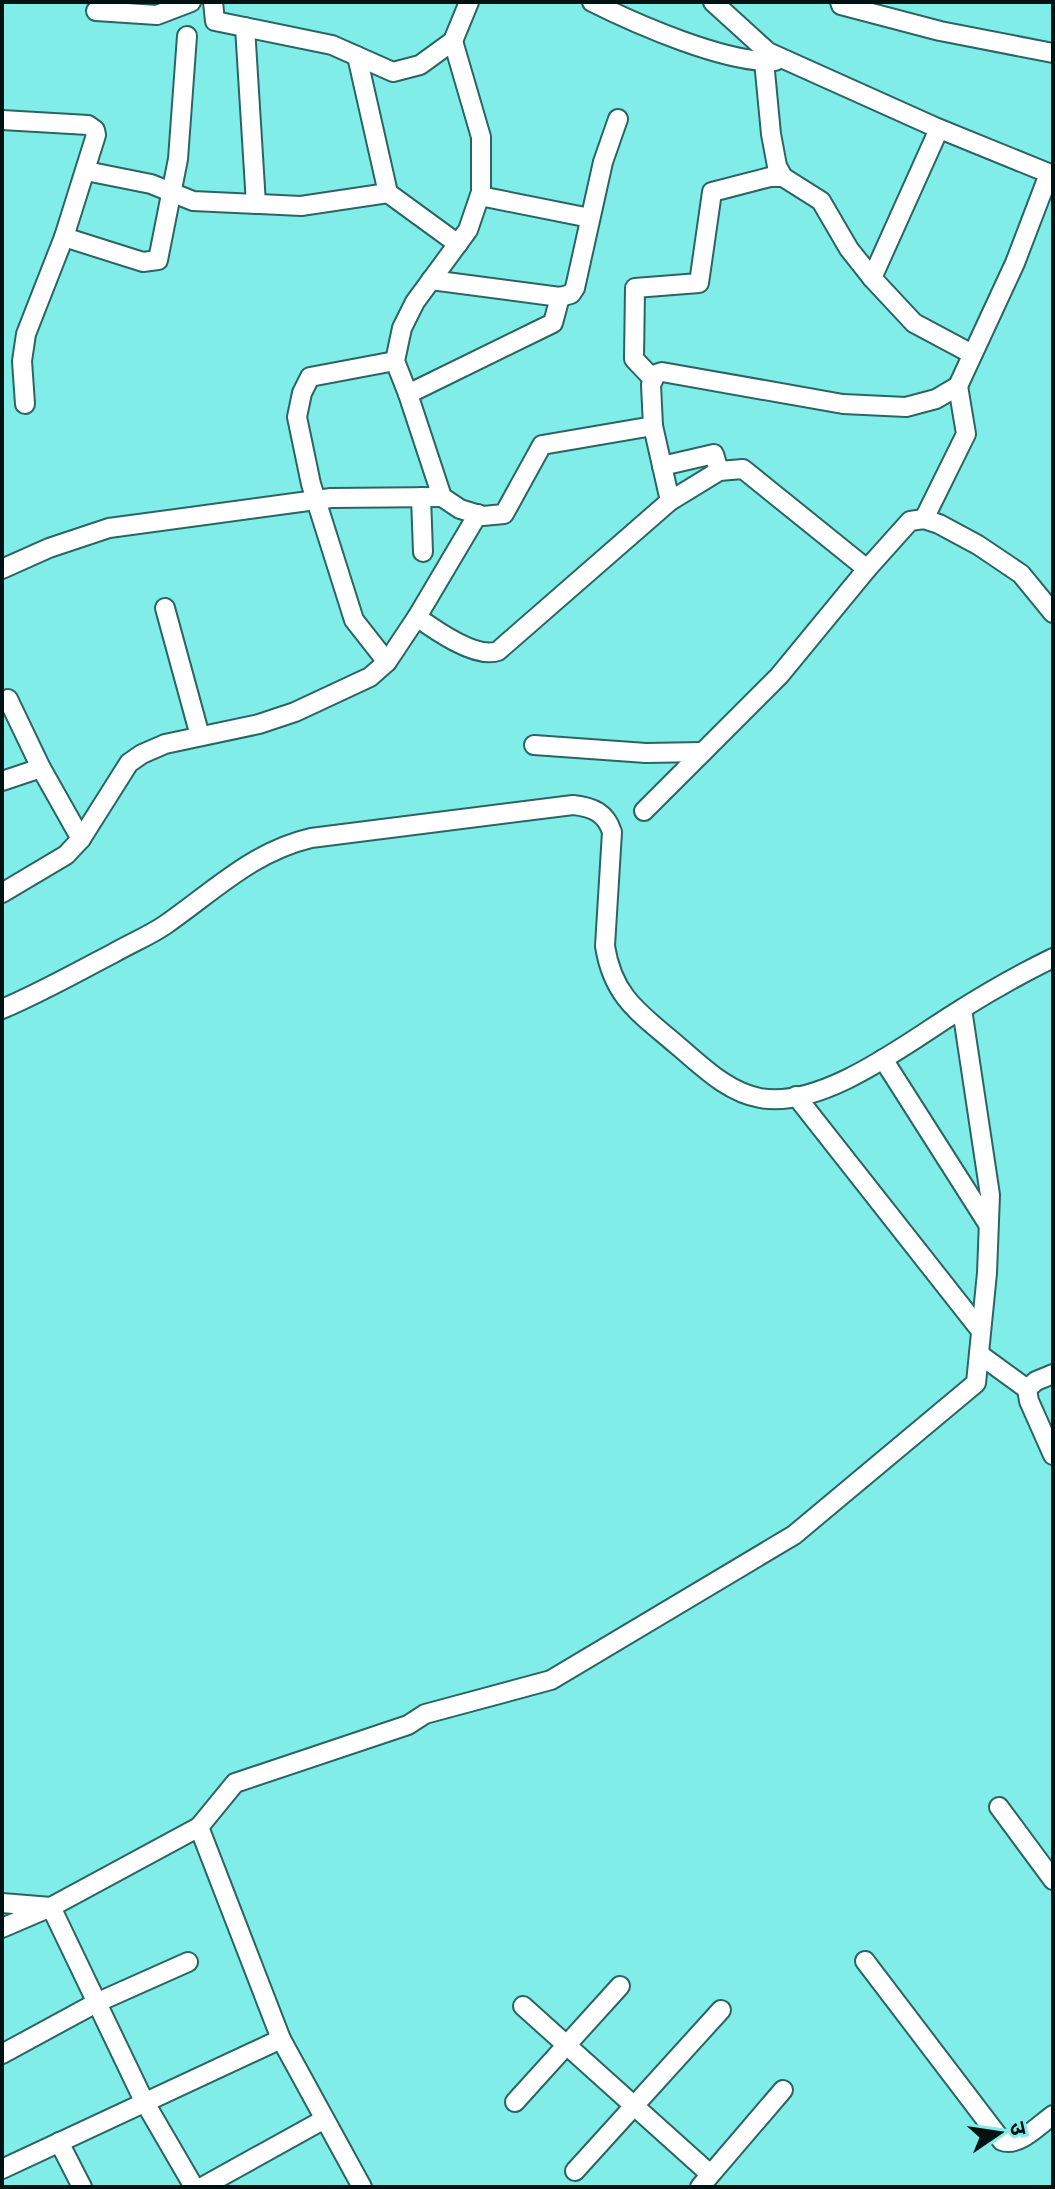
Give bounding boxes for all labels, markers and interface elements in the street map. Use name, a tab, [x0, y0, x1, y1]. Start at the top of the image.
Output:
north arrow	[959, 2093, 1039, 2173]
text: उ	[1005, 2119, 1033, 2139]

